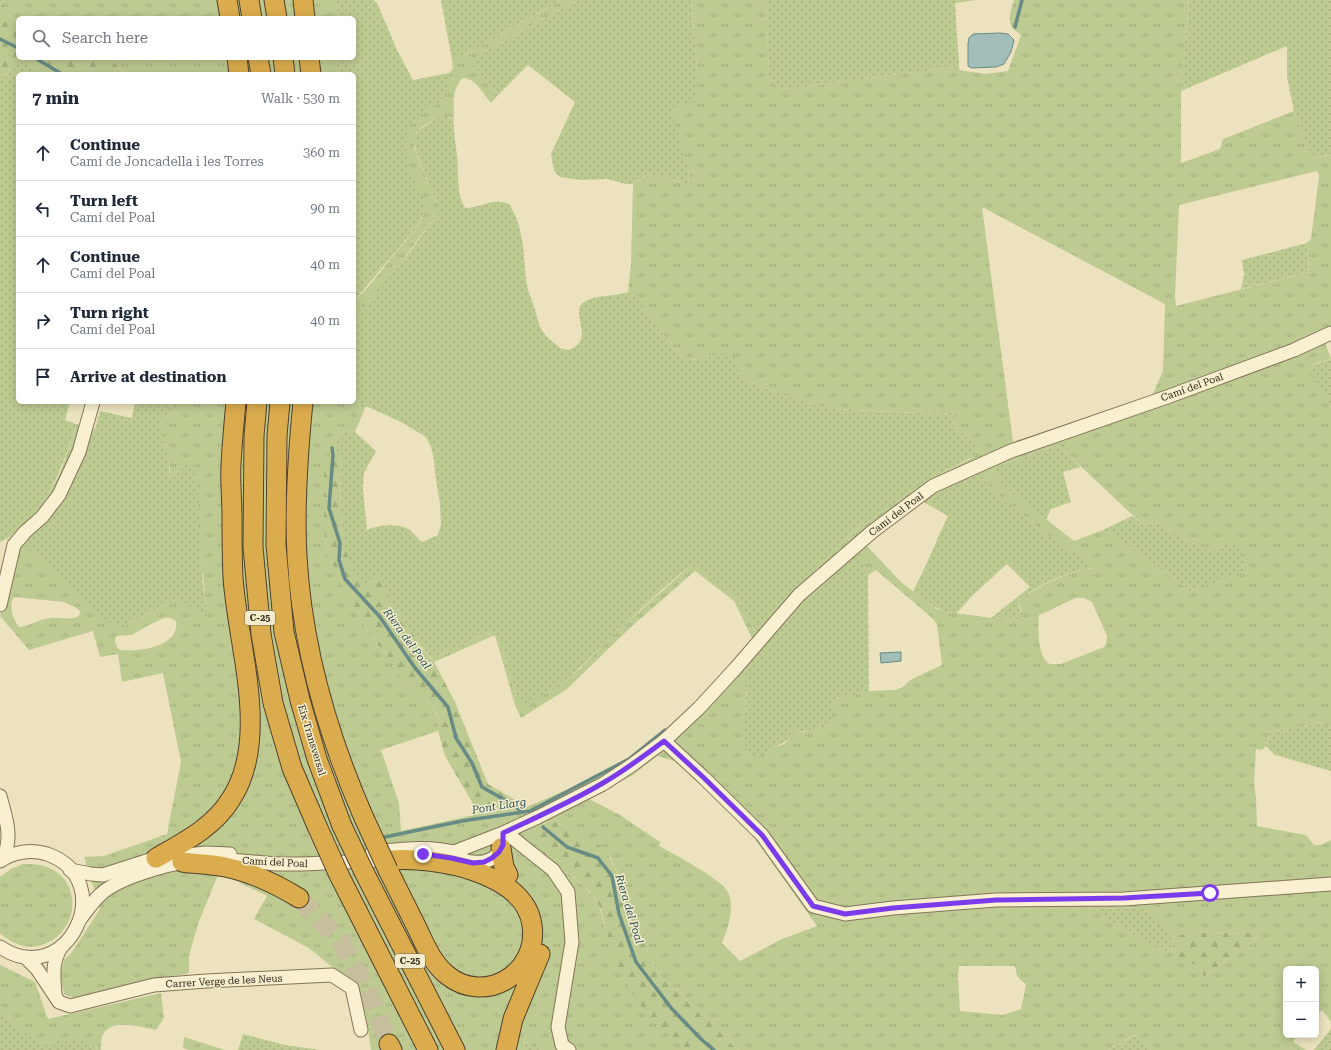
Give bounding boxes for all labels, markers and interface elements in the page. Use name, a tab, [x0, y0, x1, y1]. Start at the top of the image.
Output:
search box	[16, 16, 356, 60]
icon: search	[30, 27, 52, 49]
text: Search here	[62, 29, 148, 47]
text: 7 min	[32, 88, 79, 108]
text: Walk · 530 m	[261, 91, 340, 106]
text: Continue	[70, 136, 140, 154]
icon: ahead	[32, 142, 54, 164]
text: 360 m	[303, 145, 340, 160]
text: Camí de Joncadella i les Torres	[70, 154, 264, 169]
text: Turn left	[70, 192, 138, 210]
icon: left	[32, 198, 54, 220]
text: 90 m	[310, 201, 340, 216]
text: Camí del Poal	[70, 210, 155, 225]
text: Continue	[70, 248, 140, 266]
icon: ahead	[32, 254, 54, 276]
text: 40 m	[310, 257, 340, 272]
text: Camí del Poal	[70, 266, 155, 281]
text: Turn right	[70, 304, 149, 322]
icon: right	[32, 310, 54, 332]
text: 40 m	[310, 313, 340, 328]
text: Camí del Poal	[70, 322, 155, 337]
icon: arrive	[32, 366, 54, 388]
text: Arrive at destination	[70, 368, 226, 386]
street label: Camí del Poal	[1159, 371, 1225, 403]
street label: Camí del Poal	[866, 490, 926, 538]
water label: Riera del Poal	[380, 605, 433, 672]
road number: C-25	[245, 611, 275, 625]
street label: Eix Transversal	[296, 703, 328, 777]
water label: Pont Llarg	[470, 795, 528, 817]
route end	[414, 845, 432, 863]
street label: Camí del Poal	[242, 855, 308, 869]
water label: Riera del Poal	[612, 872, 646, 945]
route start	[1201, 884, 1219, 902]
road number: C-25	[395, 954, 425, 968]
map controls	[1283, 966, 1319, 1038]
button: +	[1283, 966, 1319, 1002]
street label: Carrer Verge de les Neus	[165, 972, 283, 990]
button: −	[1283, 1002, 1319, 1038]

